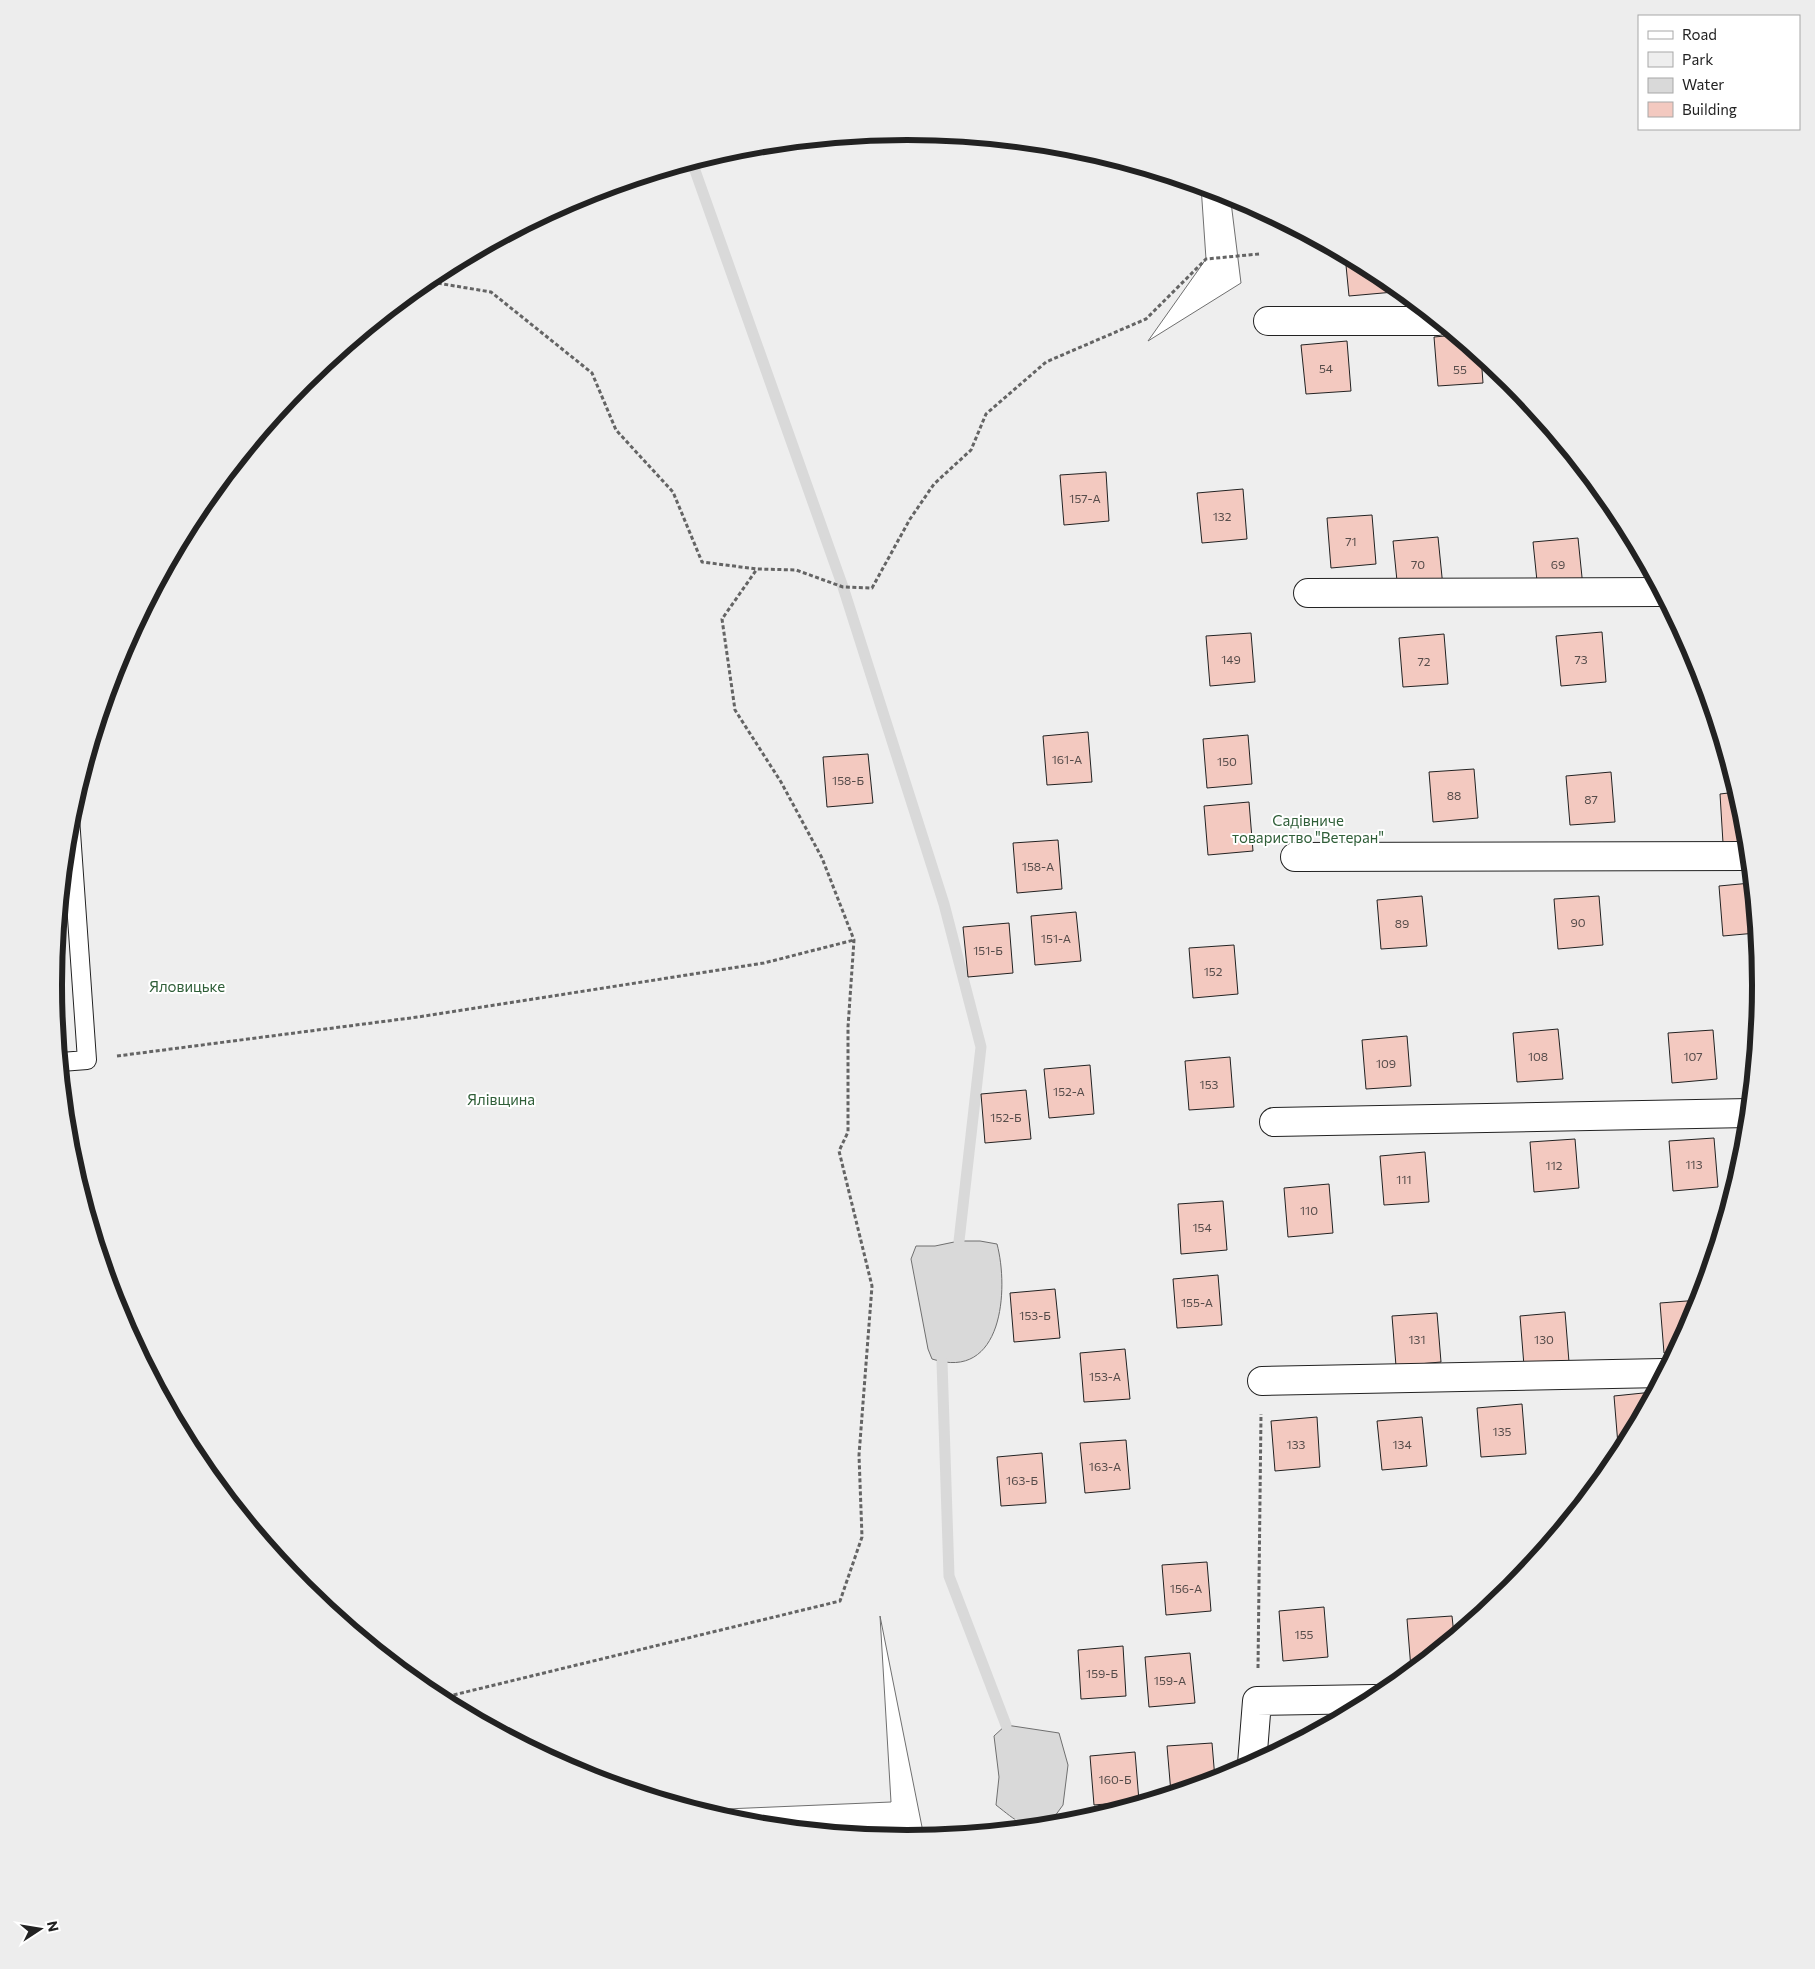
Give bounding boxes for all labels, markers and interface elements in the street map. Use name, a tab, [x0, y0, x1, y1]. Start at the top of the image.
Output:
legend	[1638, 15, 1800, 130]
text: Road	[1682, 25, 1717, 43]
text: Park	[1682, 50, 1713, 68]
text: Water	[1682, 75, 1724, 93]
text: Building	[1682, 100, 1737, 118]
house number: 54	[1319, 361, 1333, 375]
house number: 55	[1453, 362, 1467, 376]
house number: 157-А	[1069, 491, 1101, 505]
house number: 132	[1213, 509, 1232, 523]
house number: 71	[1345, 534, 1357, 548]
house number: 70	[1411, 557, 1425, 571]
house number: 69	[1551, 557, 1565, 571]
house number: 149	[1221, 652, 1241, 666]
house number: 73	[1574, 652, 1588, 666]
house number: 72	[1418, 654, 1431, 668]
house number: 161-А	[1052, 752, 1082, 766]
house number: 150	[1217, 754, 1237, 768]
house number: 158-Б	[832, 773, 864, 787]
house number: 88	[1447, 788, 1461, 802]
house number: 87	[1584, 792, 1598, 806]
park label: Садівниче товариство "Ветеран"	[1232, 811, 1384, 846]
house number: 158-А	[1022, 859, 1054, 873]
house number: 90	[1570, 915, 1586, 929]
house number: 89	[1395, 916, 1409, 930]
house number: 151-А	[1041, 931, 1071, 945]
house number: 151-Б	[973, 943, 1003, 957]
house number: 152	[1204, 964, 1223, 978]
park label: Яловицьке	[149, 977, 225, 995]
house number: 108	[1528, 1049, 1548, 1063]
house number: 107	[1683, 1049, 1703, 1063]
house number: 109	[1376, 1056, 1396, 1070]
house number: 153	[1200, 1077, 1219, 1091]
house number: 152-А	[1053, 1084, 1085, 1098]
park label: Ялівщина	[467, 1090, 535, 1108]
house number: 152-Б	[990, 1110, 1022, 1124]
house number: 113	[1685, 1157, 1703, 1171]
house number: 112	[1546, 1158, 1563, 1172]
house number: 111	[1396, 1172, 1412, 1186]
house number: 110	[1300, 1203, 1318, 1217]
house number: 154	[1192, 1220, 1212, 1234]
house number: 155-А	[1181, 1295, 1213, 1309]
house number: 153-Б	[1019, 1308, 1051, 1322]
house number: 131	[1408, 1332, 1426, 1346]
house number: 130	[1534, 1332, 1554, 1346]
house number: 153-А	[1089, 1369, 1121, 1383]
house number: 135	[1493, 1424, 1512, 1438]
house number: 133	[1287, 1437, 1306, 1451]
house number: 134	[1392, 1437, 1412, 1451]
house number: 163-А	[1089, 1459, 1121, 1473]
house number: 163-Б	[1006, 1473, 1038, 1487]
house number: 156-А	[1170, 1581, 1202, 1595]
house number: 155	[1295, 1627, 1314, 1641]
house number: 159-Б	[1086, 1666, 1118, 1680]
house number: 159-А	[1154, 1673, 1186, 1687]
house number: 160-Б	[1099, 1772, 1132, 1786]
north arrow	[15, 1904, 65, 1954]
text: N	[44, 1919, 63, 1933]

